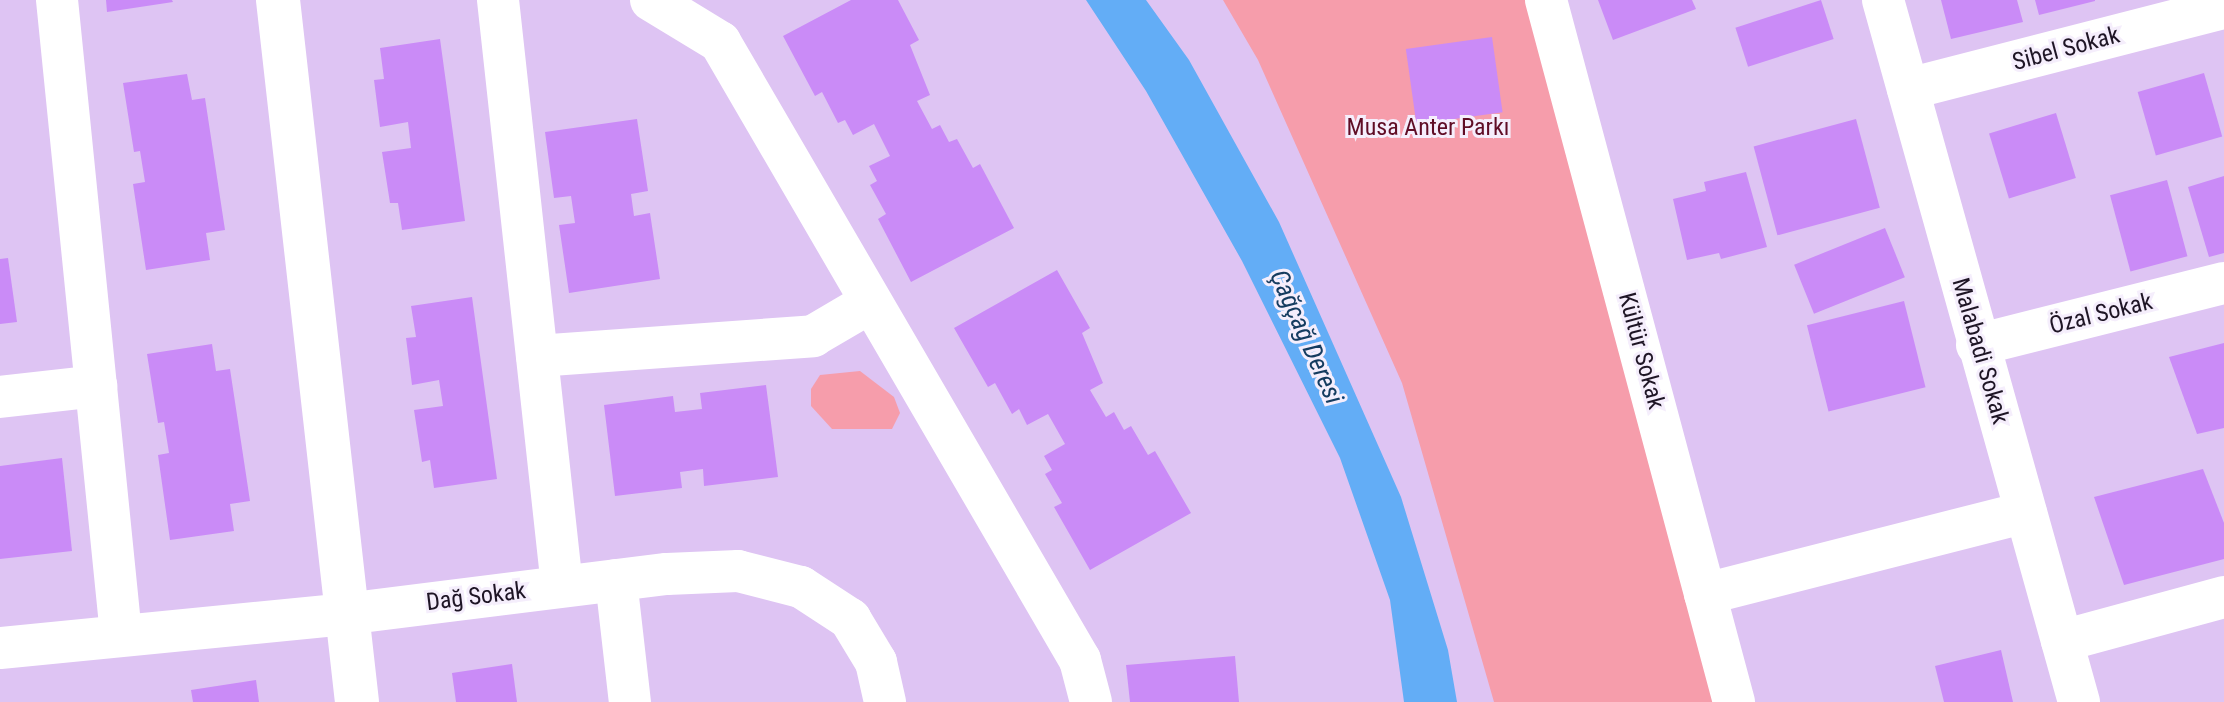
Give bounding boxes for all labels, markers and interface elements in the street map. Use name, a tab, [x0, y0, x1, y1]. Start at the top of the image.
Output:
street label: Sibel Sokak	[2009, 21, 2123, 77]
park label: Musa Anter Parkı	[1347, 114, 1509, 142]
water label: Çağçağ Deresi	[1263, 265, 1349, 409]
street label: Malabadi Sokak	[1945, 275, 2015, 427]
street label: Özal Sokak	[2047, 287, 2155, 341]
street label: Kültür Sokak	[1612, 290, 1670, 412]
street label: Dağ Sokak	[425, 577, 527, 617]

